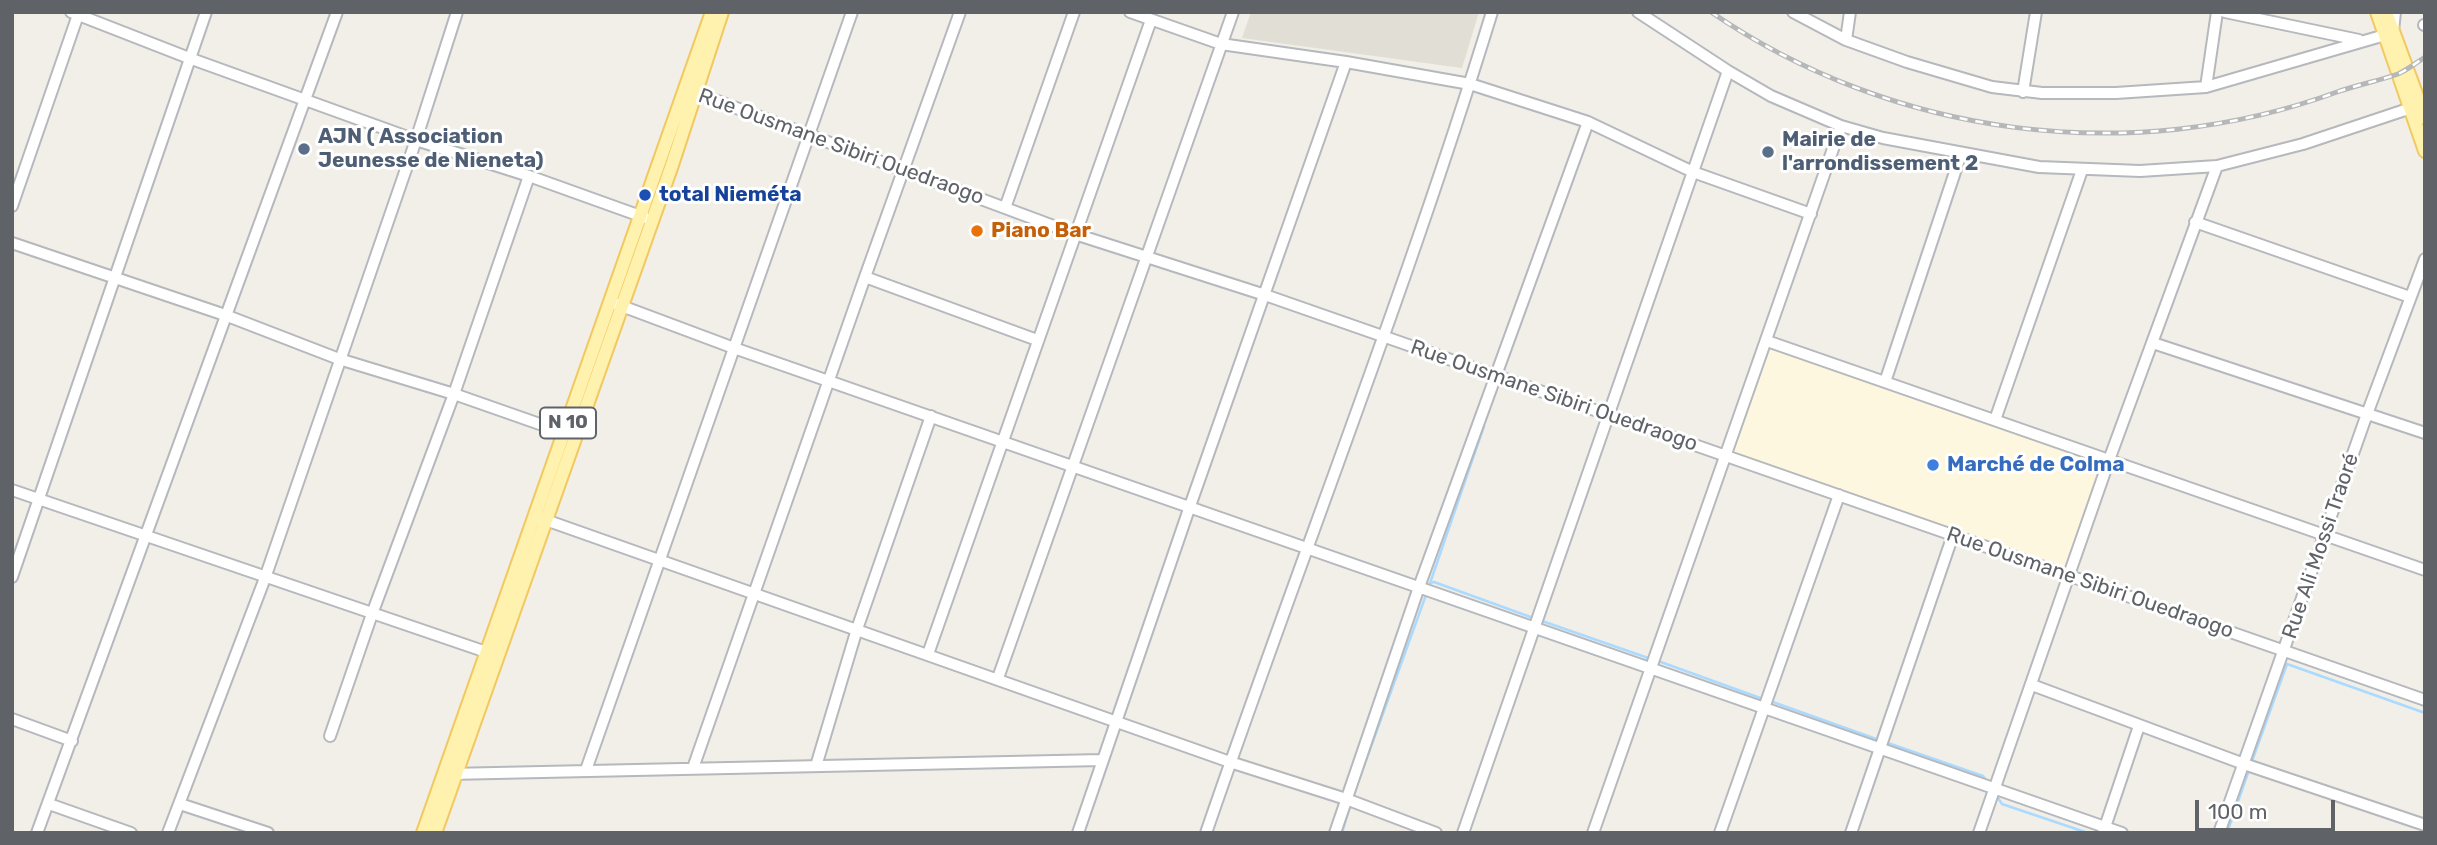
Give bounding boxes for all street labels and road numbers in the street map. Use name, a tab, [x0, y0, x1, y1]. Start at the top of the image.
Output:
street label: Rue Ousmane Sibiri Ouedraogo	[695, 84, 987, 210]
street label: Rue Ousmane Sibiri Ouedraogo	[1407, 335, 1701, 457]
road number: N 10	[540, 408, 596, 438]
street label: Rue Ali Mossi Traoré	[2277, 450, 2365, 642]
street label: Rue Ousmane Sibiri Ouedraogo	[1943, 522, 2237, 644]

